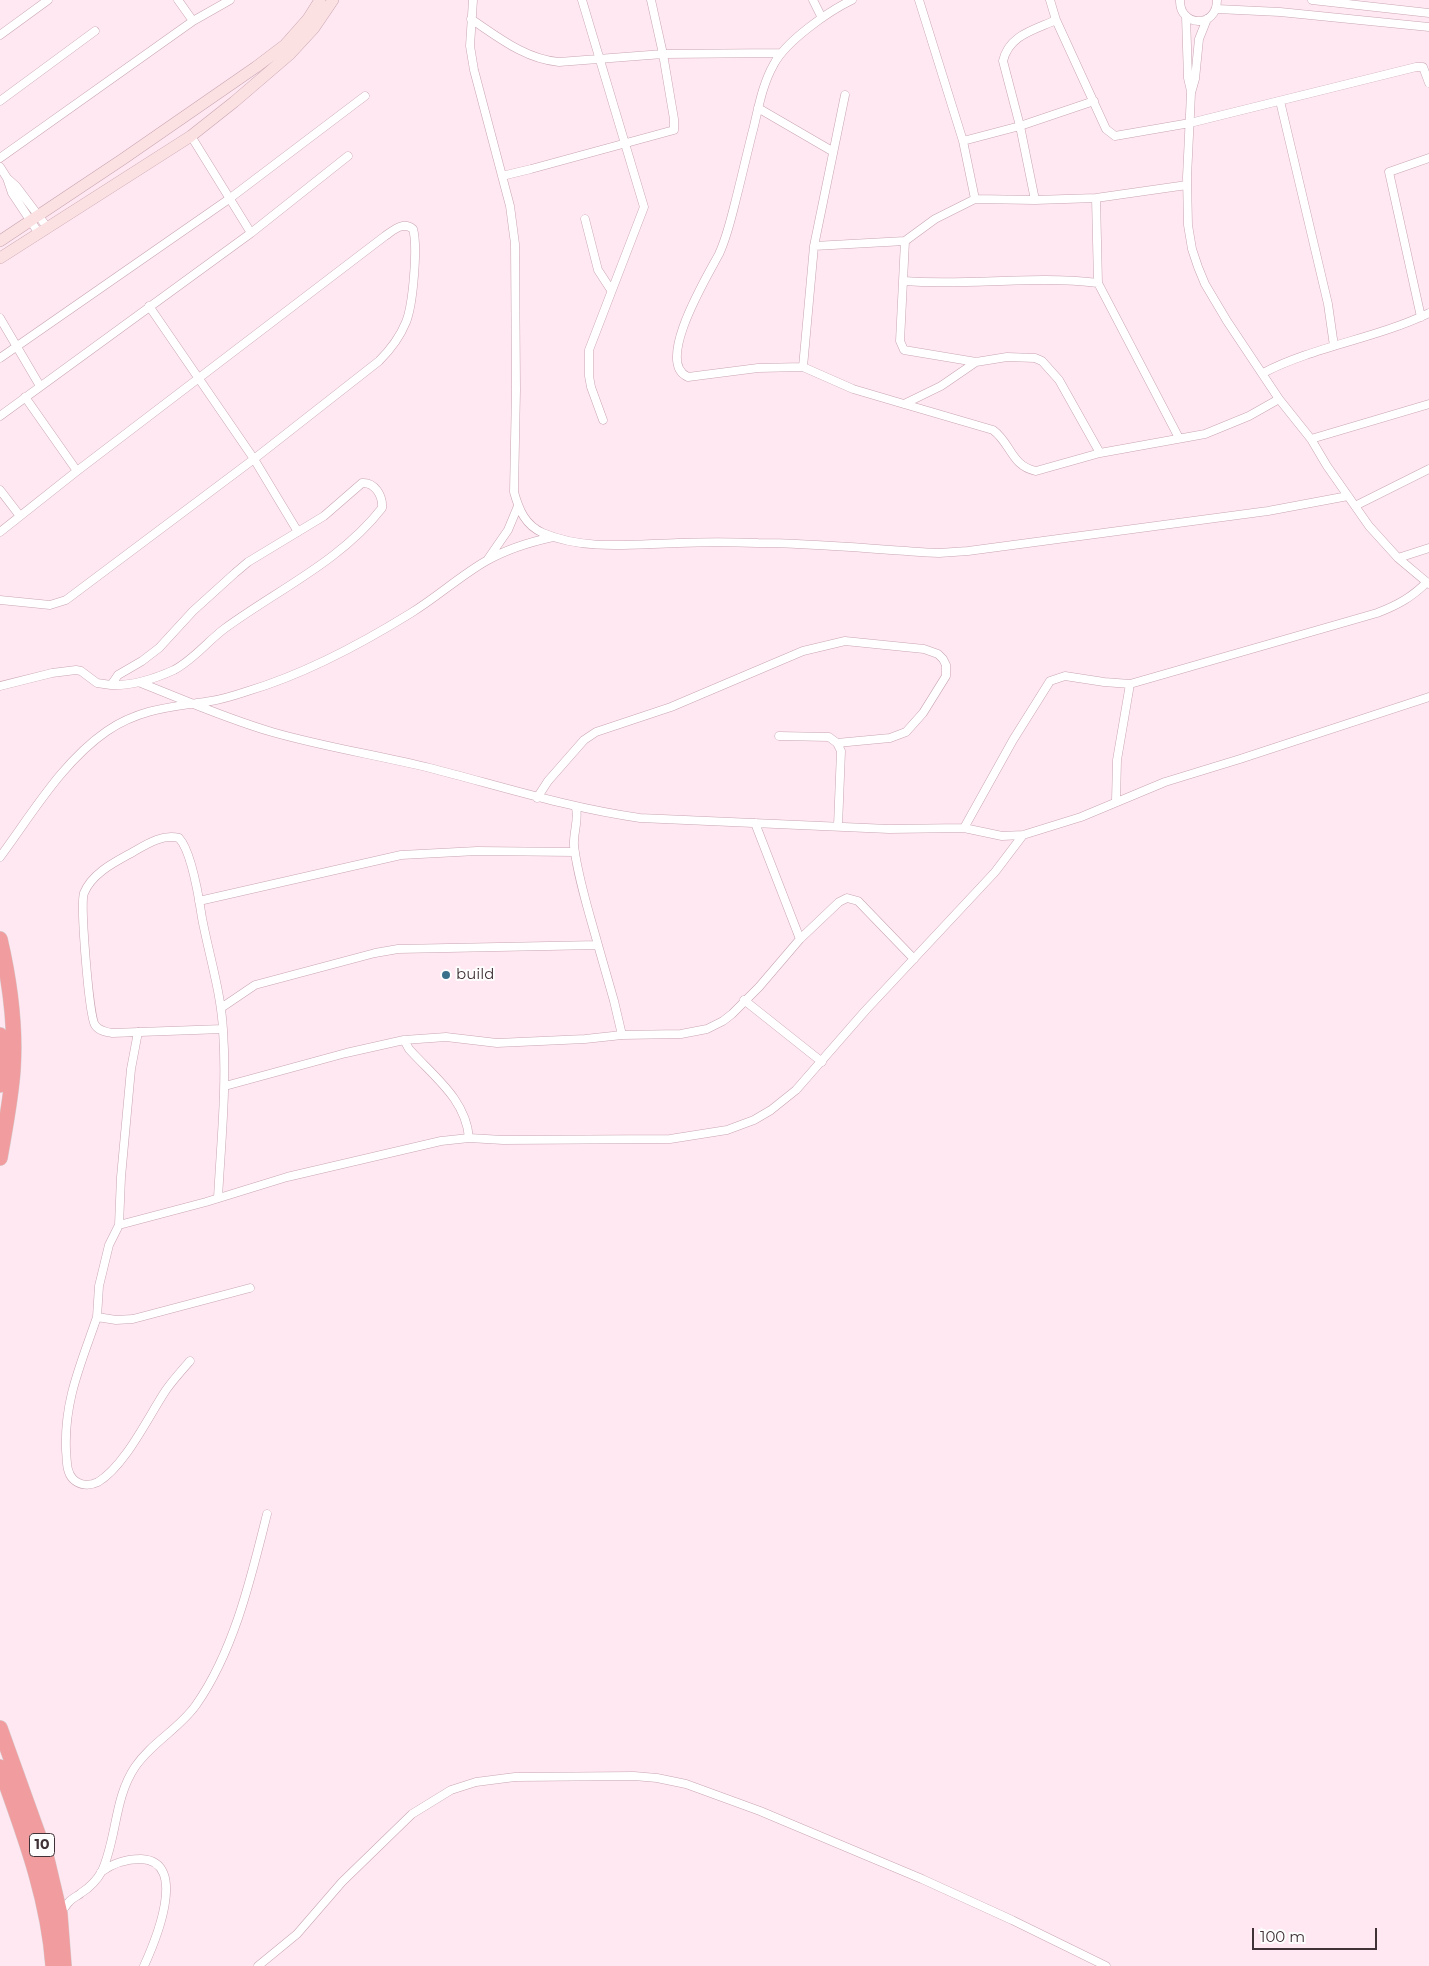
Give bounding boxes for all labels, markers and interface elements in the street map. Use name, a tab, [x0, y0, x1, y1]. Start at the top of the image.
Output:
place label: build	[456, 966, 494, 984]
marker: build	[440, 969, 452, 981]
road number: 10	[30, 1834, 54, 1856]
scale bar	[1254, 1918, 1379, 1950]
text: 100 m	[1260, 1927, 1305, 1946]

